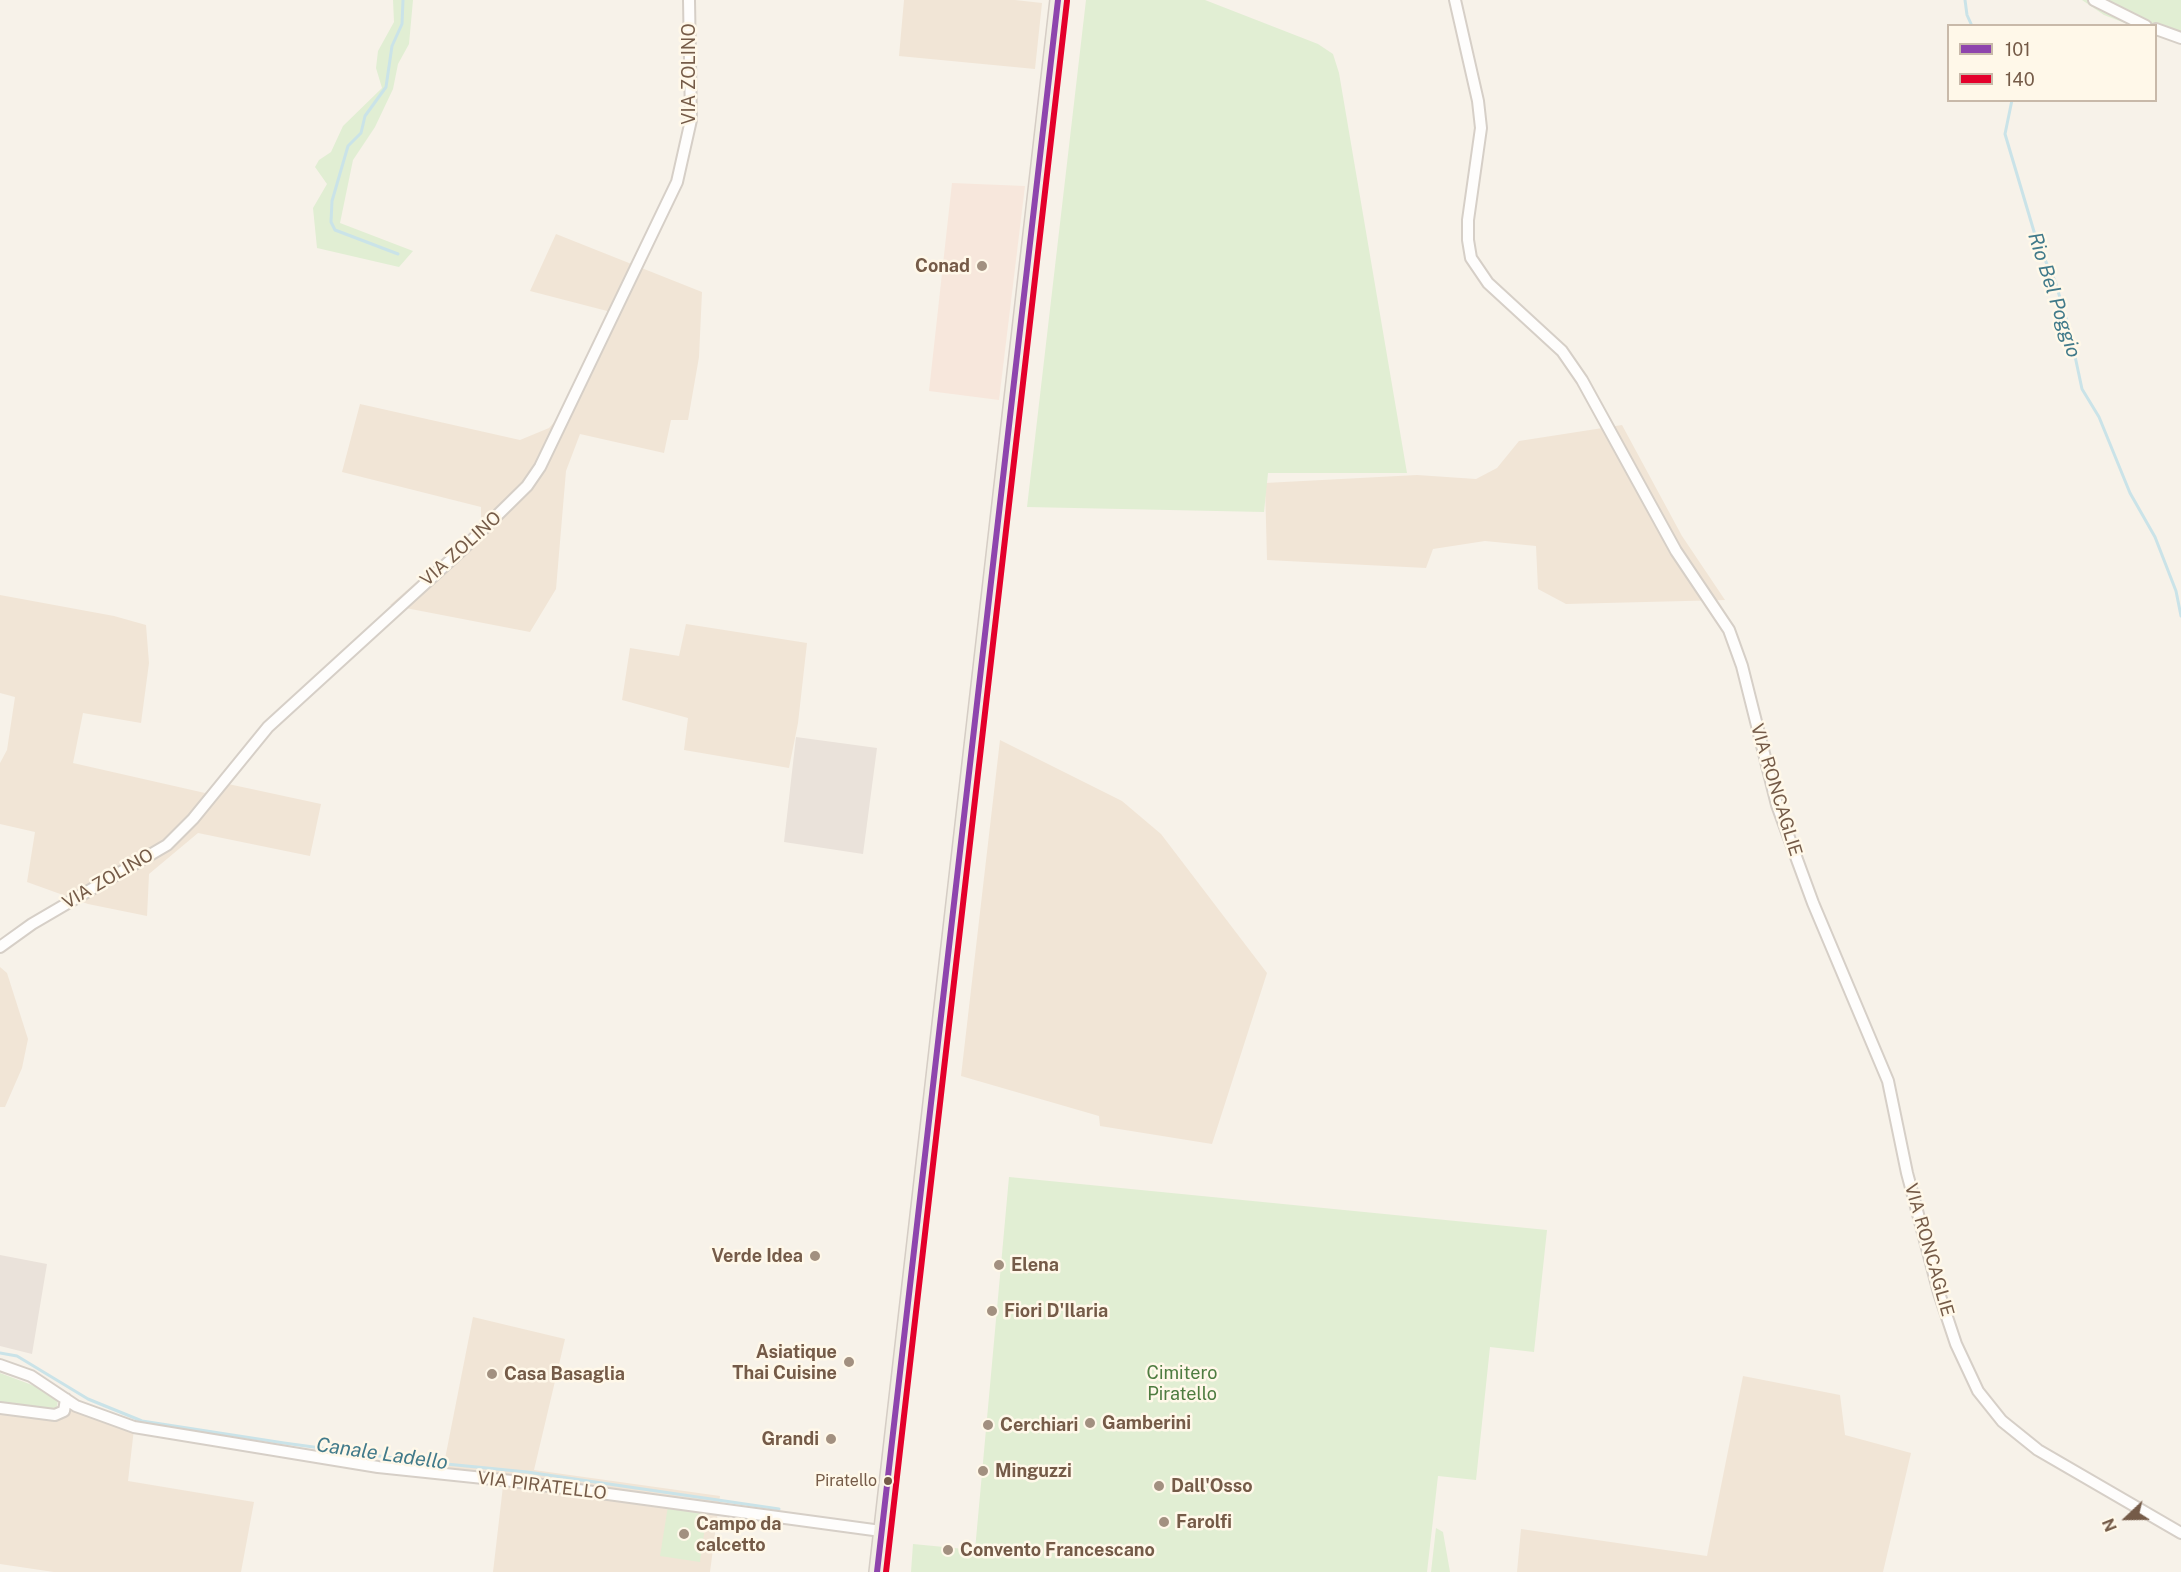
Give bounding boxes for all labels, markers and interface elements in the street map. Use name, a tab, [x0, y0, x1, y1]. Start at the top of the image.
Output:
street label: VIA ZOLINO	[678, 23, 700, 125]
legend	[1947, 24, 2157, 102]
text: 101	[2005, 39, 2031, 60]
text: 140	[2005, 69, 2035, 90]
water label: Rio Bel Poggio	[2022, 229, 2086, 361]
place label: Conad	[915, 255, 970, 277]
marker: Conad	[975, 259, 989, 273]
street label: VIA ZOLINO	[416, 507, 506, 591]
street label: VIA RONCAGLIE	[1746, 721, 1806, 859]
street label: VIA ZOLINO	[59, 844, 157, 914]
street label: VIA RONCAGLIE	[1900, 1181, 1958, 1319]
place label: Verde Idea	[711, 1245, 803, 1267]
marker: Verde Idea	[808, 1249, 822, 1263]
place label: Elena	[1011, 1254, 1059, 1276]
marker: Elena	[992, 1258, 1006, 1272]
place label: Fiori D'Ilaria	[1004, 1300, 1108, 1322]
marker: Fiori D'Ilaria	[985, 1304, 999, 1318]
place label: Asiatique Thai Cuisine	[732, 1341, 837, 1384]
marker: Asiatique Thai Cuisine	[842, 1355, 856, 1369]
park label: Cimitero Piratello	[1146, 1362, 1218, 1404]
place label: Casa Basaglia	[504, 1363, 625, 1385]
marker: Casa Basaglia	[485, 1367, 499, 1381]
place label: Gamberini	[1102, 1412, 1191, 1434]
place label: Cerchiari	[1000, 1414, 1078, 1436]
marker: Gamberini	[1083, 1416, 1097, 1430]
marker: Cerchiari	[981, 1418, 995, 1432]
place label: Grandi	[761, 1428, 819, 1450]
marker: Grandi	[824, 1432, 838, 1446]
water label: Canale Ladello	[315, 1433, 449, 1475]
place label: Minguzzi	[995, 1460, 1072, 1482]
marker: Minguzzi	[976, 1464, 990, 1478]
street label: VIA PIRATELLO	[476, 1467, 608, 1505]
place label: Piratello	[815, 1471, 877, 1491]
marker: Piratello	[882, 1475, 894, 1487]
place label: Dall'Osso	[1171, 1475, 1253, 1497]
marker: Dall'Osso	[1152, 1479, 1166, 1493]
north arrow	[2097, 1488, 2157, 1548]
place label: Farolfi	[1176, 1511, 1232, 1533]
place label: Campo da calcetto	[696, 1513, 781, 1556]
marker: Farolfi	[1157, 1515, 1171, 1529]
text: N	[2099, 1516, 2121, 1534]
marker: Campo da calcetto	[677, 1527, 691, 1541]
place label: Convento Francescano	[960, 1539, 1155, 1561]
marker: Convento Francescano	[941, 1543, 955, 1557]

